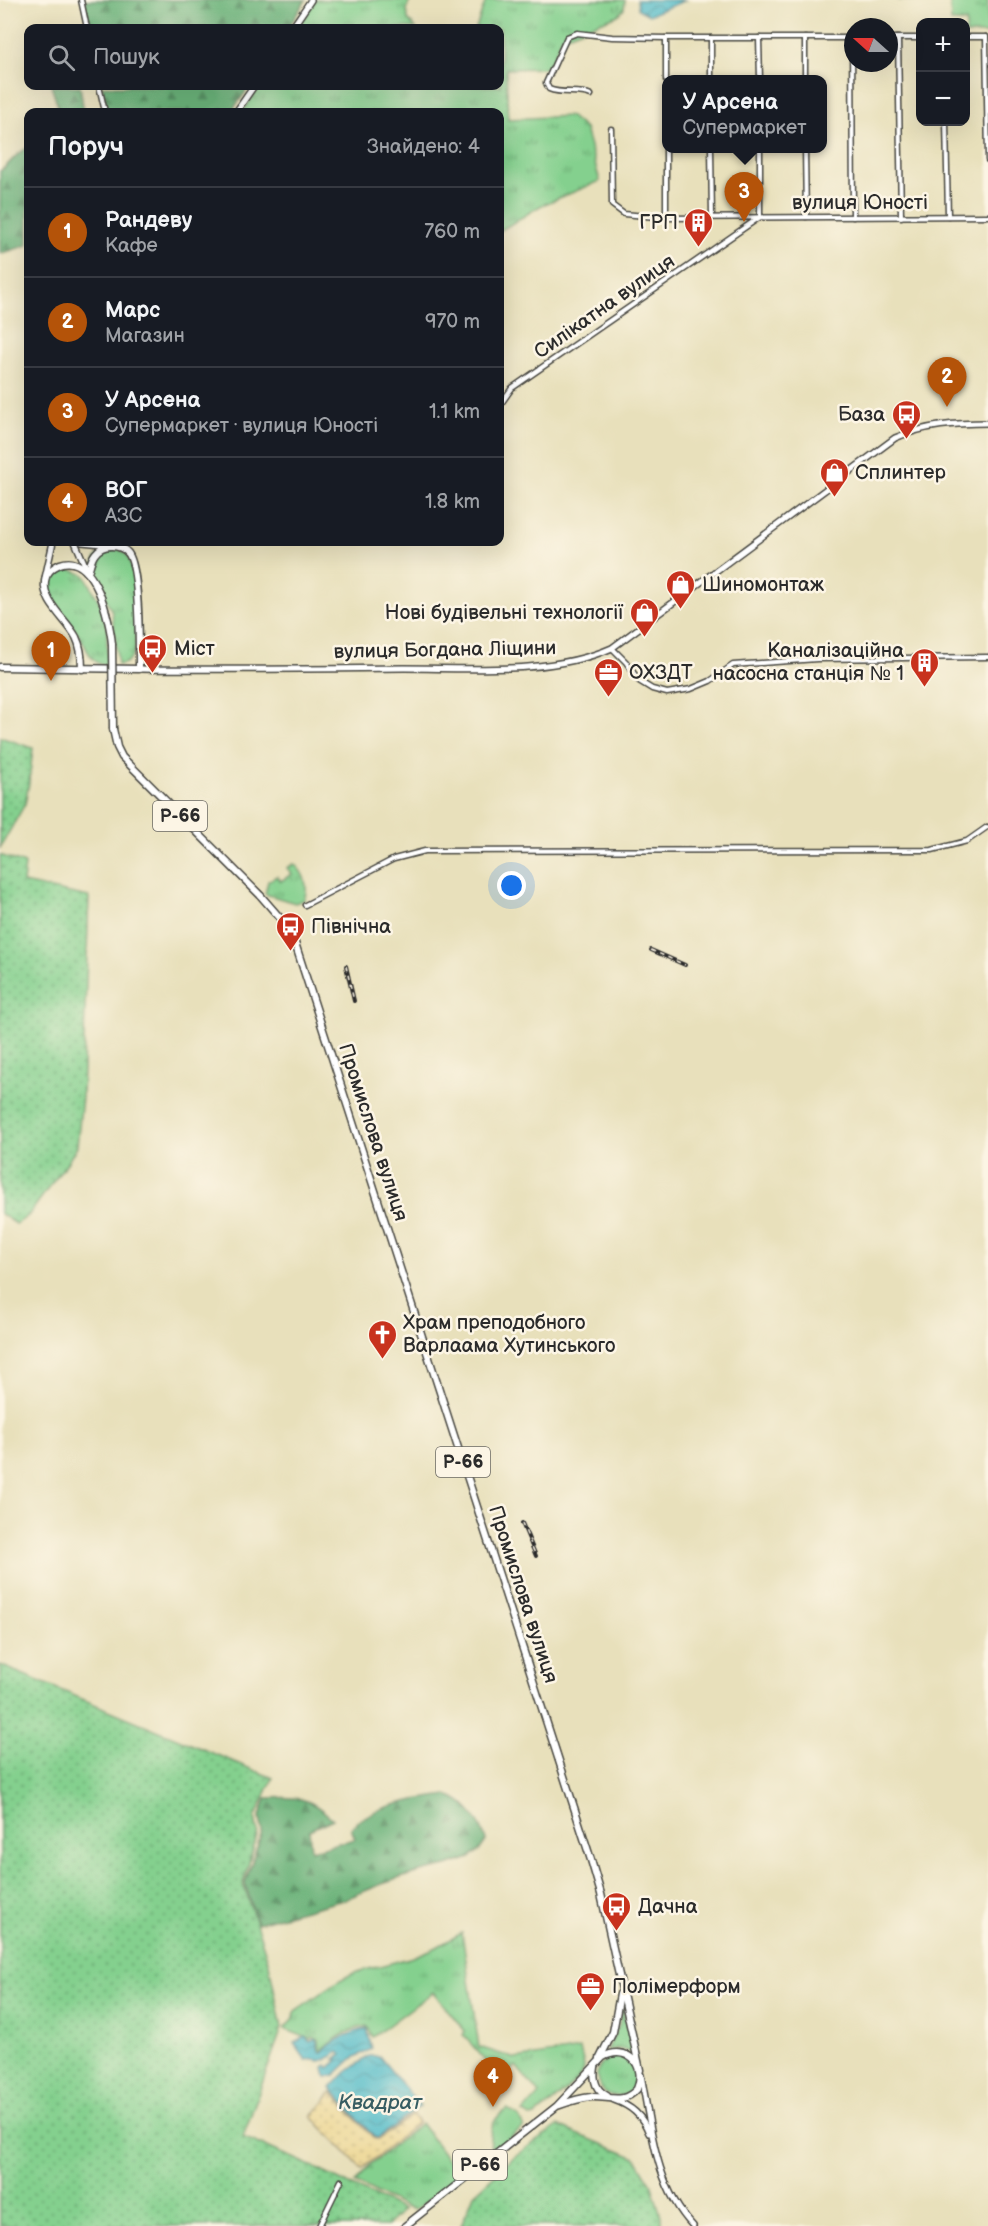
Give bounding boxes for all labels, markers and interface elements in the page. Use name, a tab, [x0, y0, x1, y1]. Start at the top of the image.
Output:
north arrow	[844, 18, 898, 72]
map controls	[916, 18, 970, 126]
button: +	[916, 18, 970, 72]
search box	[24, 24, 504, 90]
icon: search	[45, 41, 78, 74]
text: Пошук	[93, 44, 160, 71]
button: −	[916, 72, 970, 126]
popup	[662, 75, 827, 153]
text: У Арсена	[682, 89, 778, 116]
text: Супермаркет	[682, 116, 807, 140]
text: Поруч	[48, 132, 124, 163]
text: Знайдено: 4	[367, 135, 480, 159]
pin: 3	[724, 172, 764, 222]
street label: вулиця Юності	[792, 191, 928, 215]
building icon: ГРП	[683, 206, 715, 248]
text: Рандеву	[105, 207, 192, 234]
place label: ГРП	[639, 211, 678, 235]
text: 1	[63, 220, 72, 244]
text: 760 m	[424, 220, 480, 244]
text: Кафе	[105, 234, 158, 258]
street label: Силікатна вулиця	[530, 249, 679, 364]
text: Марс	[105, 297, 160, 324]
text: 2	[62, 310, 73, 334]
text: 970 m	[425, 310, 480, 334]
text: Магазин	[105, 324, 185, 348]
pin: 2	[928, 358, 966, 407]
text: У Арсена	[105, 387, 200, 414]
bus stop icon: База	[890, 398, 922, 440]
text: 3	[62, 400, 73, 424]
text: 1.1 km	[429, 400, 480, 424]
place label: База	[838, 403, 885, 427]
text: Супермаркет · вулиця Юності	[105, 414, 378, 438]
shop icon: Сплинтер	[818, 456, 850, 498]
place label: Сплинтер	[855, 461, 946, 485]
text: ВОГ	[105, 477, 147, 504]
text: 4	[62, 490, 73, 514]
text: 1.8 km	[425, 490, 480, 514]
text: АЗС	[105, 504, 142, 528]
shop icon: Шиномонтаж	[665, 568, 697, 610]
place label: Шиномонтаж	[702, 573, 824, 597]
shop icon: Нові будівельні технології	[628, 596, 660, 638]
place label: Нові будівельні технології	[385, 601, 624, 625]
pin: 1	[32, 632, 70, 681]
bus stop icon: Міст	[137, 632, 169, 674]
street label: вулиця Богдана Ліщини	[333, 636, 557, 664]
place label: Міст	[174, 637, 215, 661]
place label: Каналізаційна насосна станція № 1	[713, 639, 904, 686]
building icon: Каналізаційна насосна станція № 1	[909, 646, 941, 688]
office icon: ОХЗДТ	[592, 656, 624, 698]
place label: ОХЗДТ	[629, 661, 693, 685]
road number: Р-66	[153, 801, 207, 831]
your location	[497, 871, 526, 900]
bus stop icon: Північна	[274, 910, 306, 952]
place label: Північна	[311, 915, 391, 939]
street label: Промислова вулиця	[333, 1040, 413, 1224]
place label: Храм преподобного Варлаама Хутинського	[403, 1311, 615, 1358]
church icon: Храм преподобного Варлаама Хутинського	[366, 1318, 398, 1360]
road number: Р-66	[436, 1447, 490, 1477]
street label: Промислова вулиця	[483, 1502, 563, 1686]
bus stop icon: Дачна	[601, 1890, 633, 1932]
place label: Дачна	[638, 1895, 698, 1919]
office icon: Полімерформ	[575, 1970, 607, 2012]
place label: Полімерформ	[612, 1975, 741, 1999]
pin: 4	[474, 2058, 512, 2107]
water label: Квадрат	[338, 2090, 423, 2115]
road number: Р-66	[453, 2150, 507, 2180]

